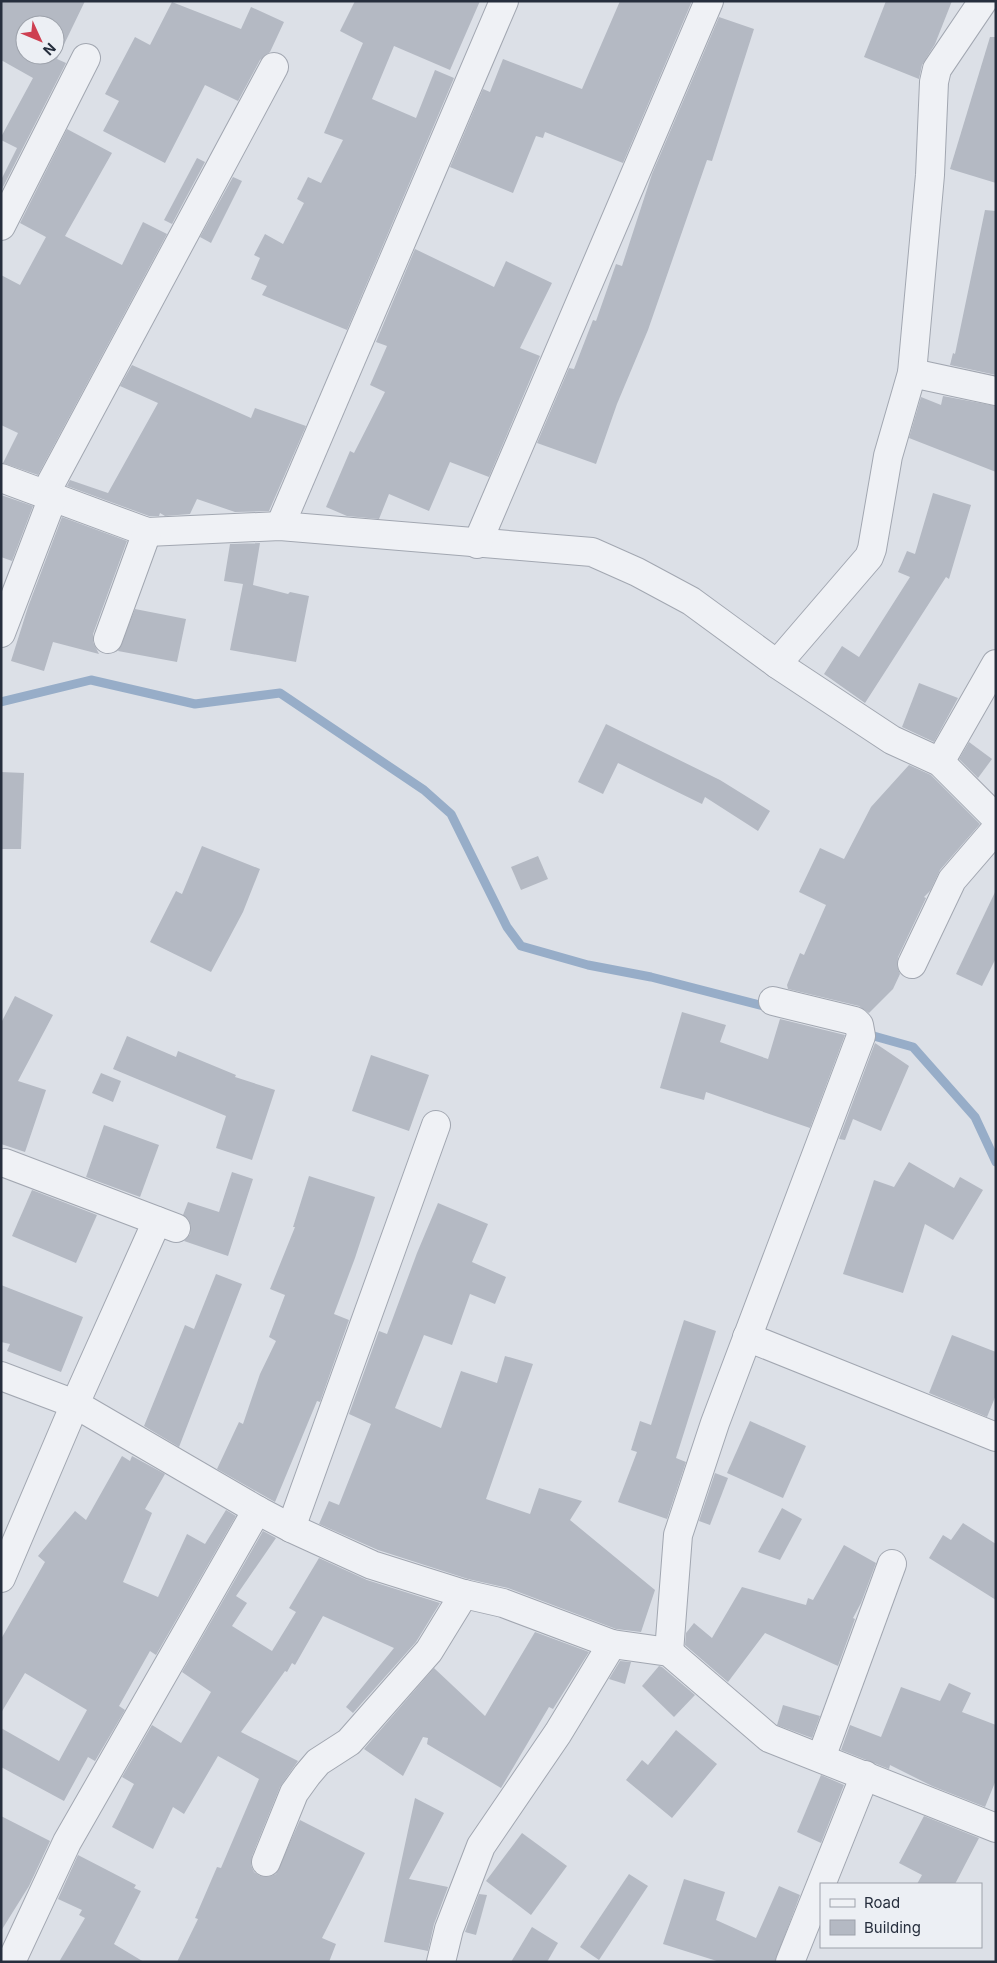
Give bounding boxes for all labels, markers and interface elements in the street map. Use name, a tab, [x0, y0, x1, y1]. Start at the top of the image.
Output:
north arrow	[15, 15, 65, 65]
text: N	[40, 40, 60, 59]
legend	[820, 1883, 982, 1948]
text: Road	[864, 1893, 900, 1912]
text: Building	[864, 1918, 921, 1937]

